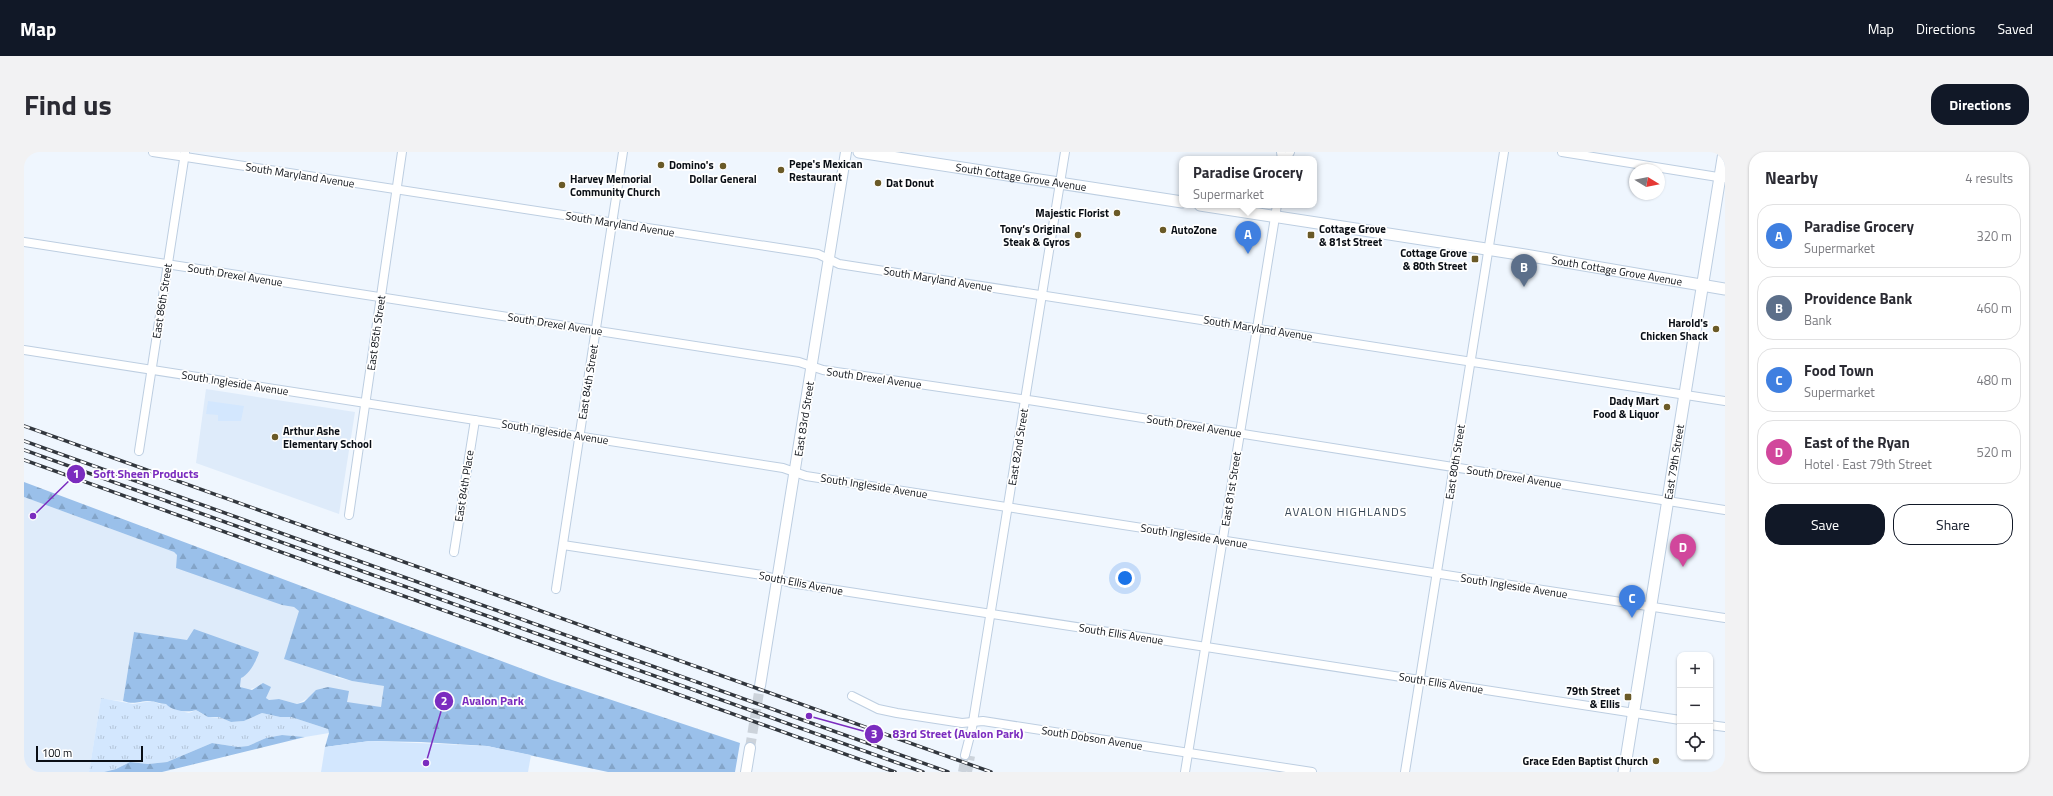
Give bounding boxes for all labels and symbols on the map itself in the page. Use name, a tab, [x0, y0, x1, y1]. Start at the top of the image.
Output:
place label: Pepe's Mexican Restaurant	[789, 156, 862, 185]
place label: Domino's	[669, 157, 714, 173]
street label: South Maryland Avenue	[244, 158, 356, 192]
street label: South Cottage Grove Avenue	[955, 159, 1088, 195]
marker: Domino's	[656, 160, 666, 170]
marker: Dollar General	[718, 161, 728, 171]
north arrow	[1629, 164, 1665, 200]
marker: Pepe's Mexican Restaurant	[776, 165, 786, 175]
place label: Harvey Memorial Community Church	[570, 171, 660, 200]
place label: Dollar General	[689, 171, 757, 187]
place label: Dat Donut	[886, 175, 934, 191]
marker: Dat Donut	[873, 178, 883, 188]
marker: Harvey Memorial Community Church	[557, 180, 567, 190]
place label: Majestic Florist	[1035, 205, 1109, 221]
street label: South Maryland Avenue	[564, 207, 676, 241]
marker: Majestic Florist	[1112, 208, 1122, 218]
place label: Tony’s Original Steak & Gyros	[1000, 221, 1070, 250]
pin: A	[1235, 221, 1261, 254]
place label: Cottage Grove & 81st Street	[1319, 221, 1386, 250]
place label: AutoZone	[1171, 222, 1217, 238]
marker: AutoZone	[1158, 225, 1168, 235]
marker: Tony’s Original Steak & Gyros	[1073, 230, 1083, 240]
marker: Cottage Grove & 81st Street	[1306, 230, 1316, 240]
place label: Cottage Grove & 80th Street	[1400, 245, 1467, 274]
street label: South Cottage Grove Avenue	[1550, 252, 1684, 290]
marker: Cottage Grove & 80th Street	[1470, 254, 1480, 264]
pin: B	[1511, 254, 1537, 287]
street label: South Drexel Avenue	[186, 260, 284, 290]
street label: East 86th Street	[148, 262, 176, 340]
street label: South Maryland Avenue	[882, 262, 994, 296]
street label: East 85th Street	[363, 294, 389, 372]
street label: South Drexel Avenue	[506, 309, 604, 339]
street label: South Maryland Avenue	[1202, 311, 1314, 345]
place label: Harold's Chicken Shack	[1640, 315, 1708, 344]
marker: Harold's Chicken Shack	[1711, 324, 1721, 334]
street label: East 84th Street	[574, 343, 602, 421]
street label: South Drexel Avenue	[825, 363, 923, 393]
street label: South Ingleside Avenue	[180, 367, 290, 399]
street label: East 83rd Street	[790, 380, 818, 458]
place label: Dady Mart Food & Liquor	[1593, 393, 1659, 422]
marker: Dady Mart Food & Liquor	[1662, 402, 1672, 412]
street label: East 82nd Street	[1004, 407, 1032, 487]
street label: South Drexel Avenue	[1145, 411, 1243, 441]
street label: South Ingleside Avenue	[500, 416, 610, 448]
place label: Arthur Ashe Elementary School	[283, 423, 372, 452]
street label: East 80th Street	[1441, 423, 1469, 501]
street label: East 79th Street	[1660, 423, 1688, 501]
marker: Arthur Ashe Elementary School	[270, 432, 280, 442]
street label: East 84th Place	[450, 449, 478, 523]
street label: East 81st Street	[1217, 451, 1245, 527]
callout: Soft Sheen Products	[66, 462, 207, 486]
street label: South Drexel Avenue	[1465, 462, 1563, 492]
text: 1	[73, 464, 79, 483]
text: Soft Sheen Products	[93, 464, 199, 483]
street label: South Ingleside Avenue	[819, 470, 929, 502]
district label: AVALON HIGHLANDS	[1285, 502, 1407, 521]
street label: South Ingleside Avenue	[1139, 520, 1249, 552]
pin: D	[1670, 534, 1696, 567]
street label: South Ellis Avenue	[758, 567, 845, 599]
your location	[1115, 568, 1135, 588]
street label: South Ingleside Avenue	[1459, 570, 1569, 602]
pin: C	[1619, 585, 1645, 618]
street label: South Ellis Avenue	[1078, 619, 1165, 649]
street label: South Ellis Avenue	[1398, 668, 1485, 698]
place label: 79th Street & Ellis	[1566, 683, 1620, 712]
callout: Avalon Park	[434, 689, 532, 713]
text: 2	[441, 691, 447, 710]
text: Avalon Park	[462, 691, 525, 710]
marker: 79th Street & Ellis	[1623, 692, 1633, 702]
callout: 83rd Street (Avalon Park)	[864, 722, 1031, 746]
street label: South Dobson Avenue	[1040, 722, 1144, 754]
text: 3	[871, 724, 877, 743]
text: 83rd Street (Avalon Park)	[893, 724, 1024, 743]
scale bar	[36, 744, 143, 763]
place label: Grace Eden Baptist Church	[1523, 753, 1648, 769]
marker: Grace Eden Baptist Church	[1651, 756, 1661, 766]

